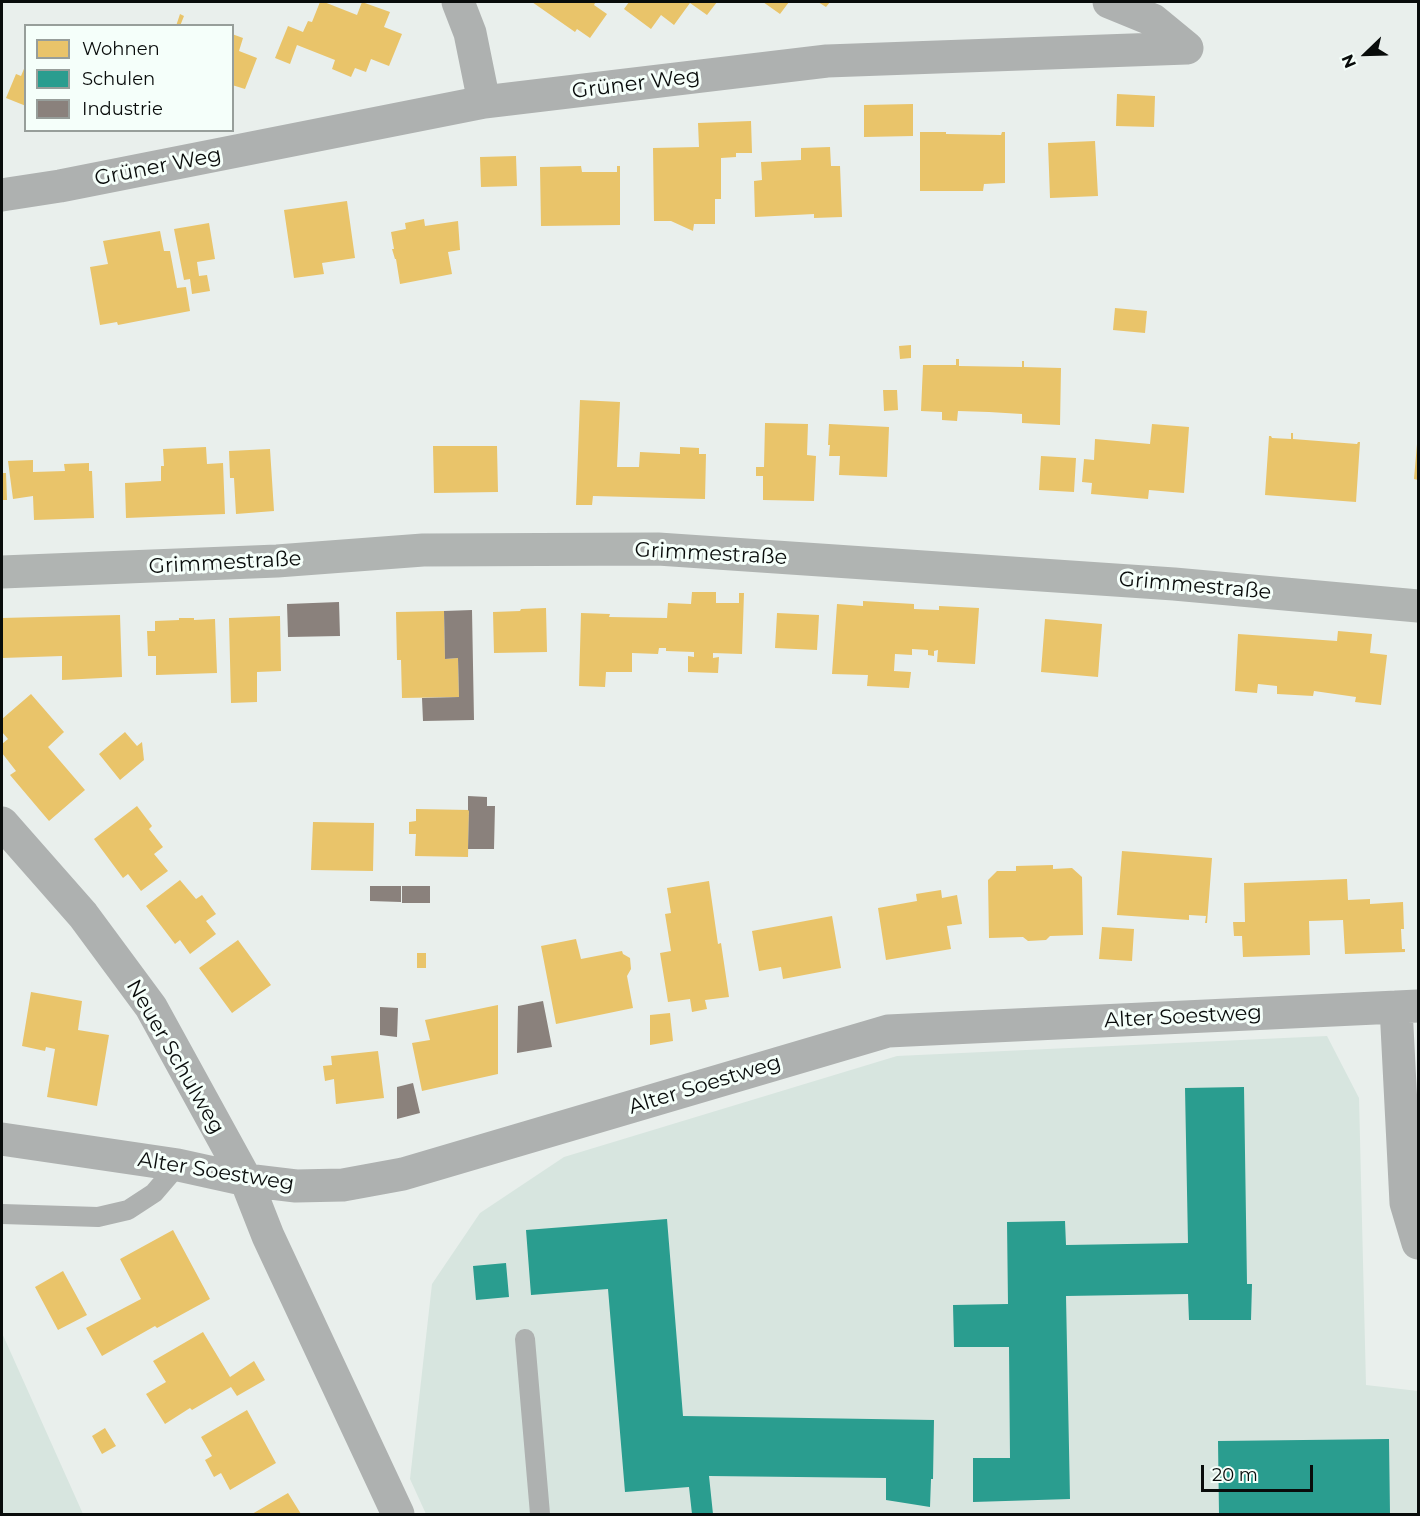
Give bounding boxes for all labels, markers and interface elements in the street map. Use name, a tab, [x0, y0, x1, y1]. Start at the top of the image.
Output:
legend	[24, 24, 234, 132]
north arrow	[1336, 24, 1396, 84]
text: Wohnen	[82, 38, 160, 60]
text: N	[1338, 52, 1360, 71]
street label: Grüner Weg	[571, 64, 701, 104]
text: Schulen	[82, 68, 155, 90]
text: Industrie	[82, 98, 163, 120]
street label: Grüner Weg	[92, 142, 224, 192]
street label: Grimmestraße	[634, 537, 788, 571]
street label: Grimmestraße	[148, 546, 302, 580]
street label: Grimmestraße	[1118, 567, 1272, 605]
street label: Neuer Schulweg	[121, 975, 229, 1139]
street label: Alter Soestweg	[1104, 1000, 1262, 1034]
street label: Alter Soestweg	[626, 1050, 784, 1120]
street label: Alter Soestweg	[136, 1147, 296, 1197]
scale bar	[1204, 1453, 1316, 1491]
text: 20 m	[1212, 1464, 1258, 1486]

